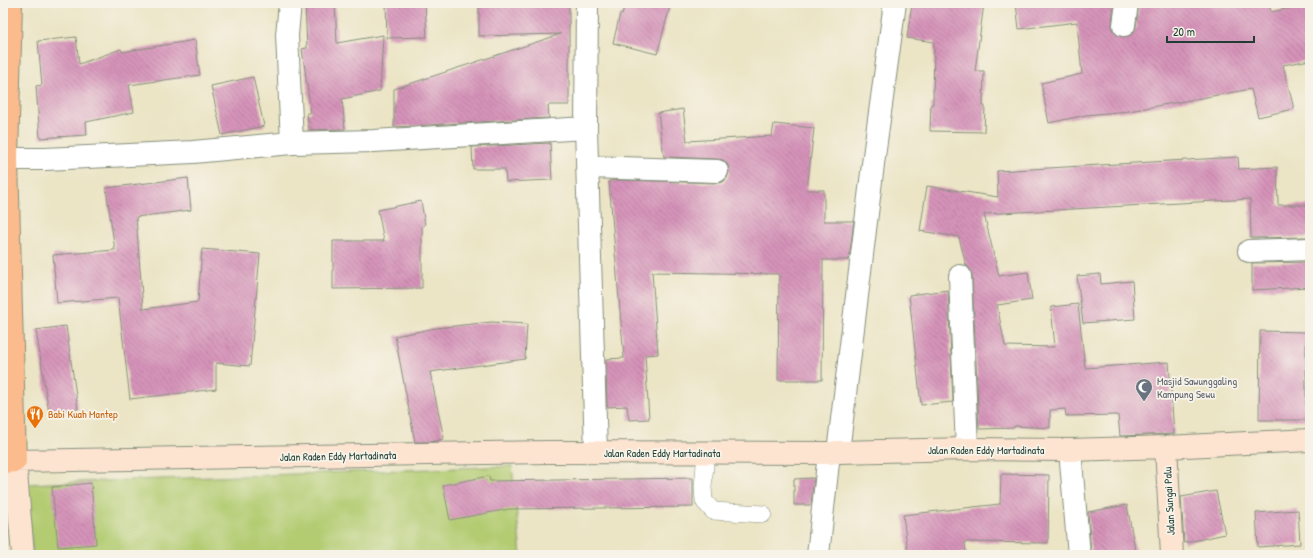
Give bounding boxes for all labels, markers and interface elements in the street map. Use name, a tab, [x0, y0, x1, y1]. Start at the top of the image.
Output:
scale bar	[1167, 18, 1254, 44]
text: 20 m	[1173, 23, 1195, 40]
place label: Masjid Sawunggaling Kampung Sewu	[1157, 374, 1237, 401]
mosque icon: Masjid Sawunggaling Kampung Sewu	[1134, 377, 1154, 402]
restaurant icon: Babi Kuah Mantep	[25, 404, 45, 429]
place label: Babi Kuah Mantep	[48, 407, 118, 421]
street label: Jalan Raden Eddy Martadinata	[928, 443, 1045, 457]
street label: Jalan Raden Eddy Martadinata	[604, 446, 721, 460]
street label: Jalan Raden Eddy Martadinata	[280, 448, 397, 464]
street label: Jalan Sungai Palu	[1160, 466, 1178, 536]

